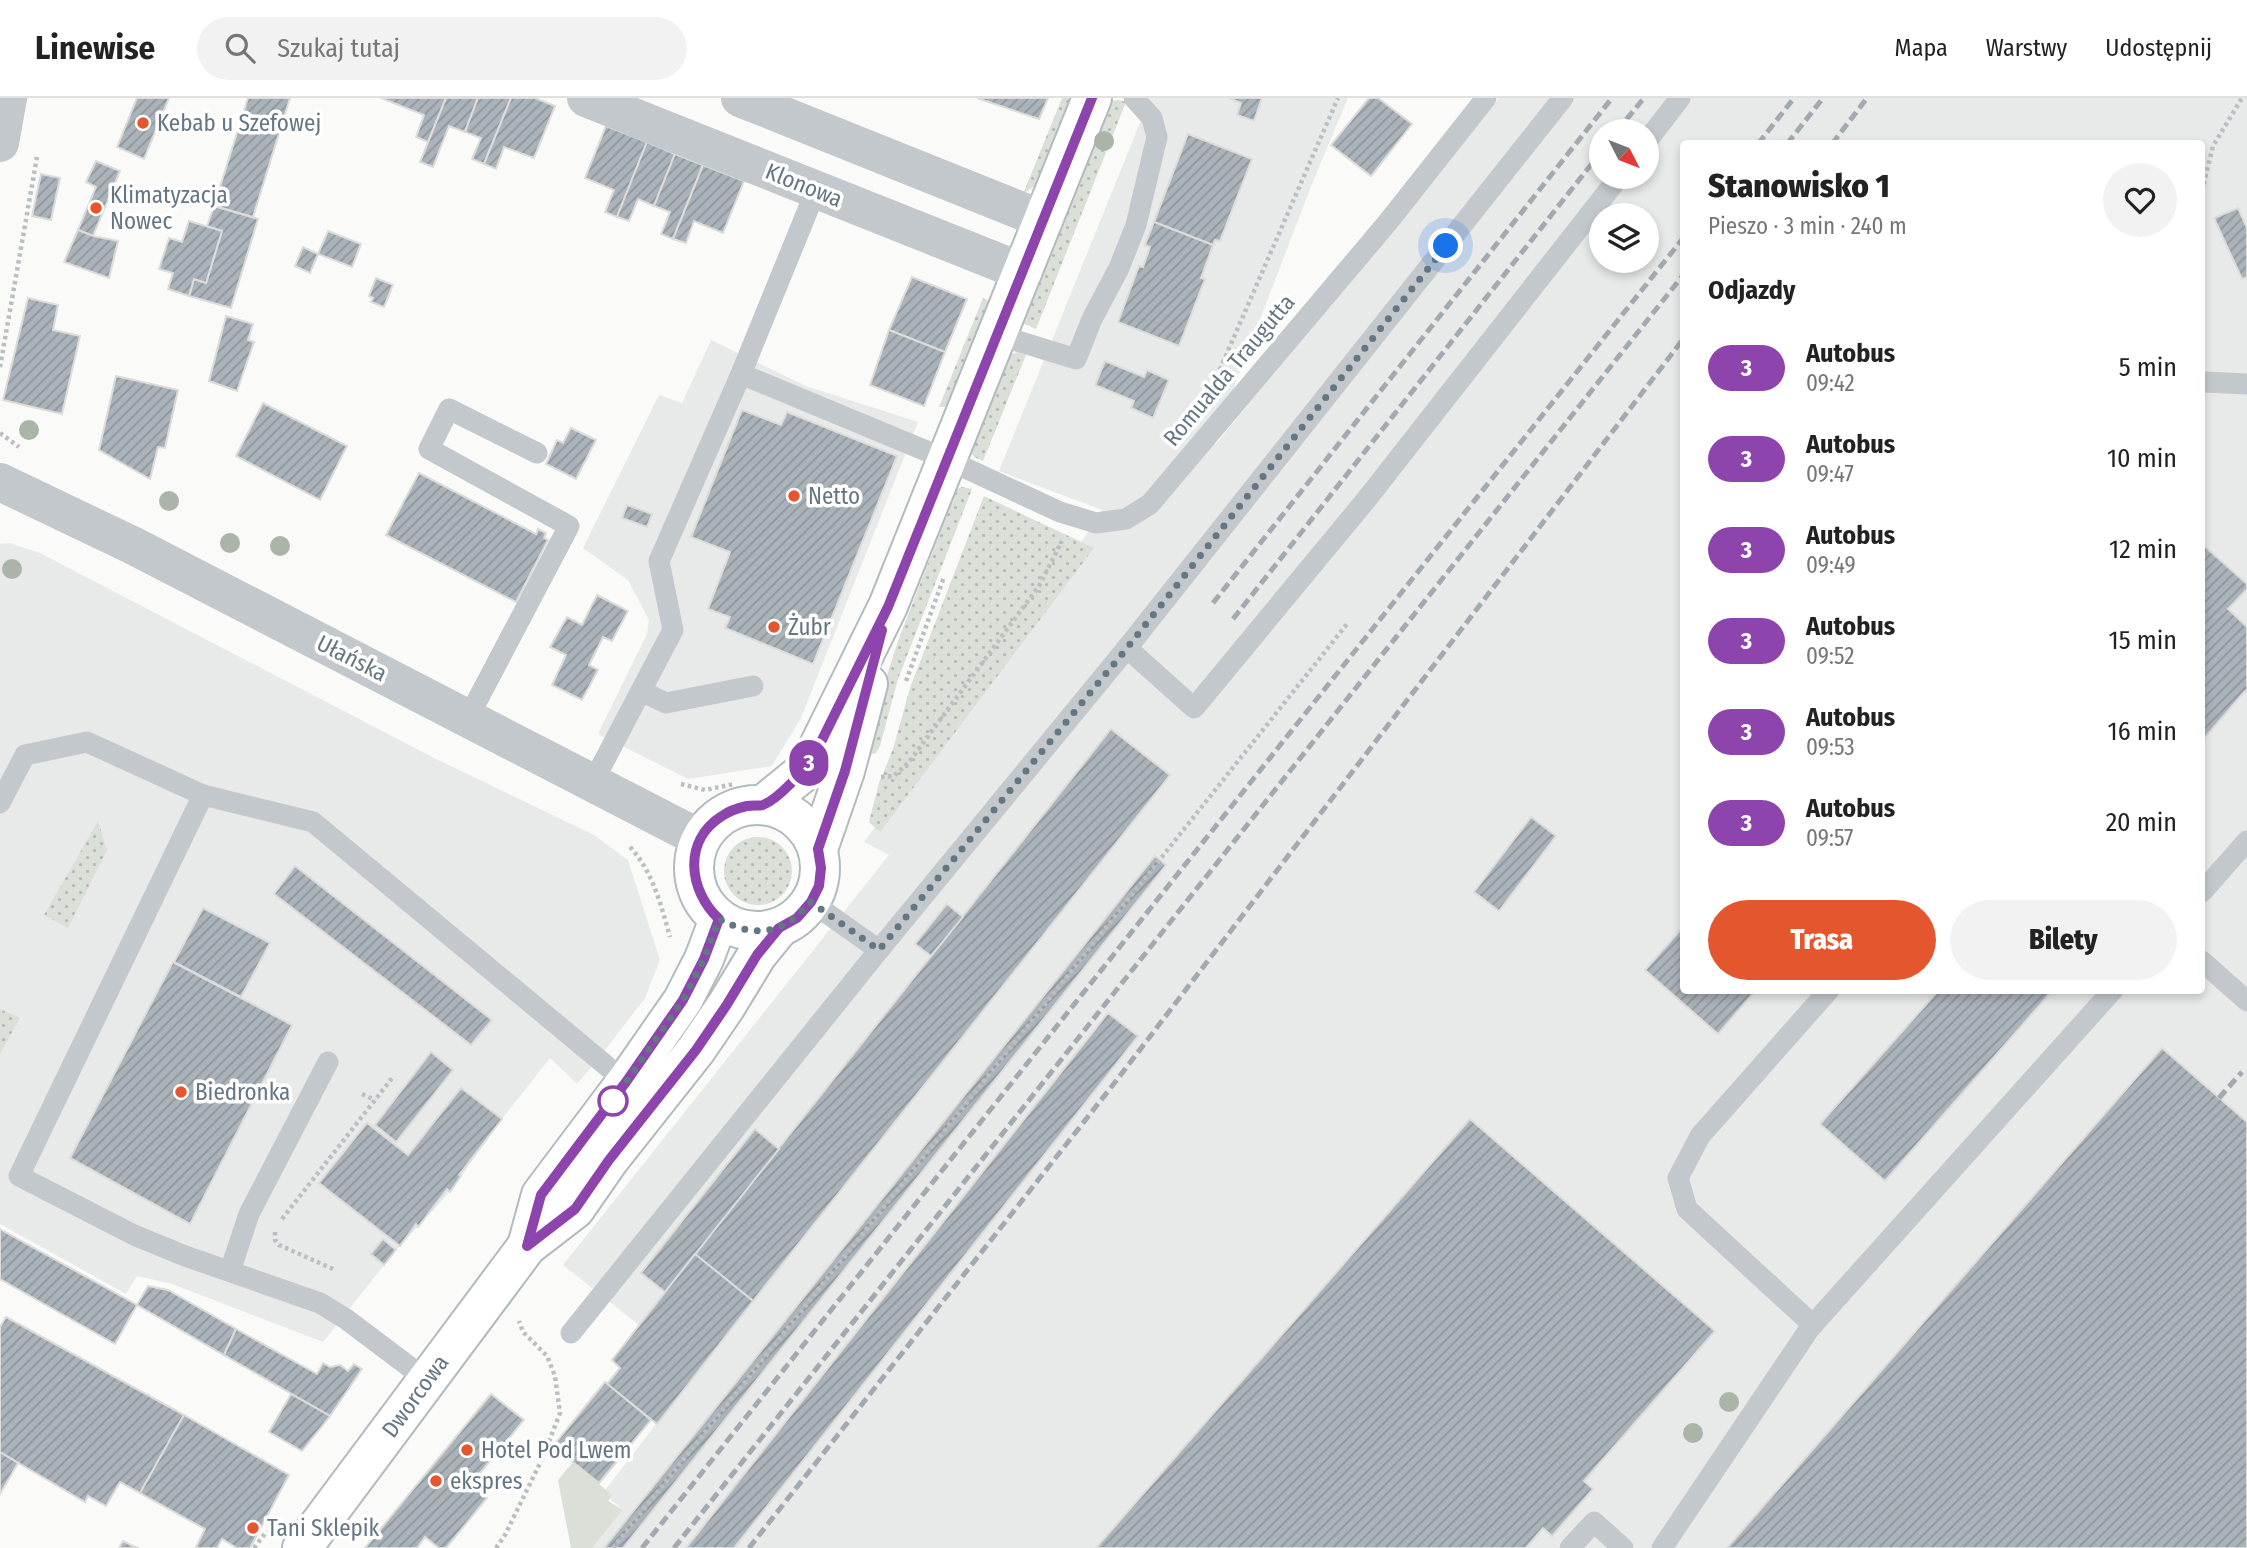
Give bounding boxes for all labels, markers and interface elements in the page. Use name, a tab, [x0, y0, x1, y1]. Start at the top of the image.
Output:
search box	[197, 17, 687, 80]
text: Linewise	[35, 28, 155, 68]
icon: search	[221, 29, 259, 67]
text: Szukaj tutaj	[277, 33, 400, 64]
text: Mapa	[1895, 34, 1948, 62]
text: Warstwy	[1986, 34, 2067, 62]
text: Udostępnij	[2105, 34, 2212, 62]
place label: Kebab u Szefowej	[157, 109, 321, 137]
marker: Kebab u Szefowej	[135, 115, 151, 131]
north arrow	[1589, 119, 1659, 189]
map controls	[1589, 119, 1659, 273]
street label: Klonowa	[761, 157, 847, 213]
button: heart	[2103, 163, 2177, 237]
text: Stanowisko 1	[1708, 166, 1890, 206]
place label: Klimatyzacja Nowec	[110, 181, 228, 235]
marker: Klimatyzacja Nowec	[88, 200, 104, 216]
button: layers	[1589, 203, 1659, 273]
text: Pieszo · 3 min · 240 m	[1708, 212, 1907, 240]
your location	[1428, 228, 1463, 263]
text: Odjazdy	[1708, 275, 1795, 306]
street label: Romualda Traugutta	[1157, 288, 1301, 452]
text: Autobus	[1806, 338, 1895, 369]
text: 5 min	[2119, 352, 2177, 383]
text: 3	[1741, 354, 1752, 382]
text: 09:42	[1806, 369, 1855, 397]
text: Autobus	[1806, 429, 1895, 460]
text: 10 min	[2107, 443, 2177, 474]
text: 3	[1741, 445, 1752, 473]
text: 09:47	[1806, 460, 1854, 488]
place label: Netto	[808, 482, 860, 510]
marker: Netto	[786, 488, 802, 504]
text: Autobus	[1806, 520, 1895, 551]
text: 12 min	[2109, 534, 2177, 565]
text: 3	[1741, 536, 1752, 564]
text: 09:49	[1806, 551, 1856, 579]
text: Autobus	[1806, 611, 1895, 642]
place label: Żubr	[788, 613, 831, 641]
marker: Żubr	[766, 619, 782, 635]
text: 15 min	[2109, 625, 2177, 656]
text: 3	[1741, 627, 1752, 655]
street label: Ułańska	[312, 629, 392, 687]
text: 09:52	[1806, 642, 1854, 670]
text: Autobus	[1806, 702, 1895, 733]
text: 16 min	[2108, 716, 2177, 747]
text: 3	[1741, 718, 1752, 746]
text: 09:53	[1806, 733, 1855, 761]
line badge: 3	[786, 740, 832, 786]
text: 3	[803, 749, 815, 777]
text: Autobus	[1806, 793, 1895, 824]
text: 20 min	[2106, 807, 2177, 838]
text: 3	[1741, 809, 1752, 837]
text: 09:57	[1806, 824, 1853, 852]
button: Trasa	[1708, 900, 1936, 980]
button: Bilety	[1950, 900, 2177, 980]
place label: Biedronka	[195, 1078, 290, 1106]
marker: Biedronka	[173, 1084, 189, 1100]
unlabelled marker	[598, 1086, 628, 1116]
street label: Dworcowa	[376, 1349, 454, 1443]
place label: Hotel Pod Lwem	[481, 1436, 632, 1464]
marker: Hotel Pod Lwem	[459, 1442, 475, 1458]
place label: ekspres	[450, 1467, 523, 1495]
marker: ekspres	[428, 1473, 444, 1489]
place label: Tani Sklepik	[267, 1514, 380, 1542]
marker: Tani Sklepik	[245, 1520, 261, 1536]

